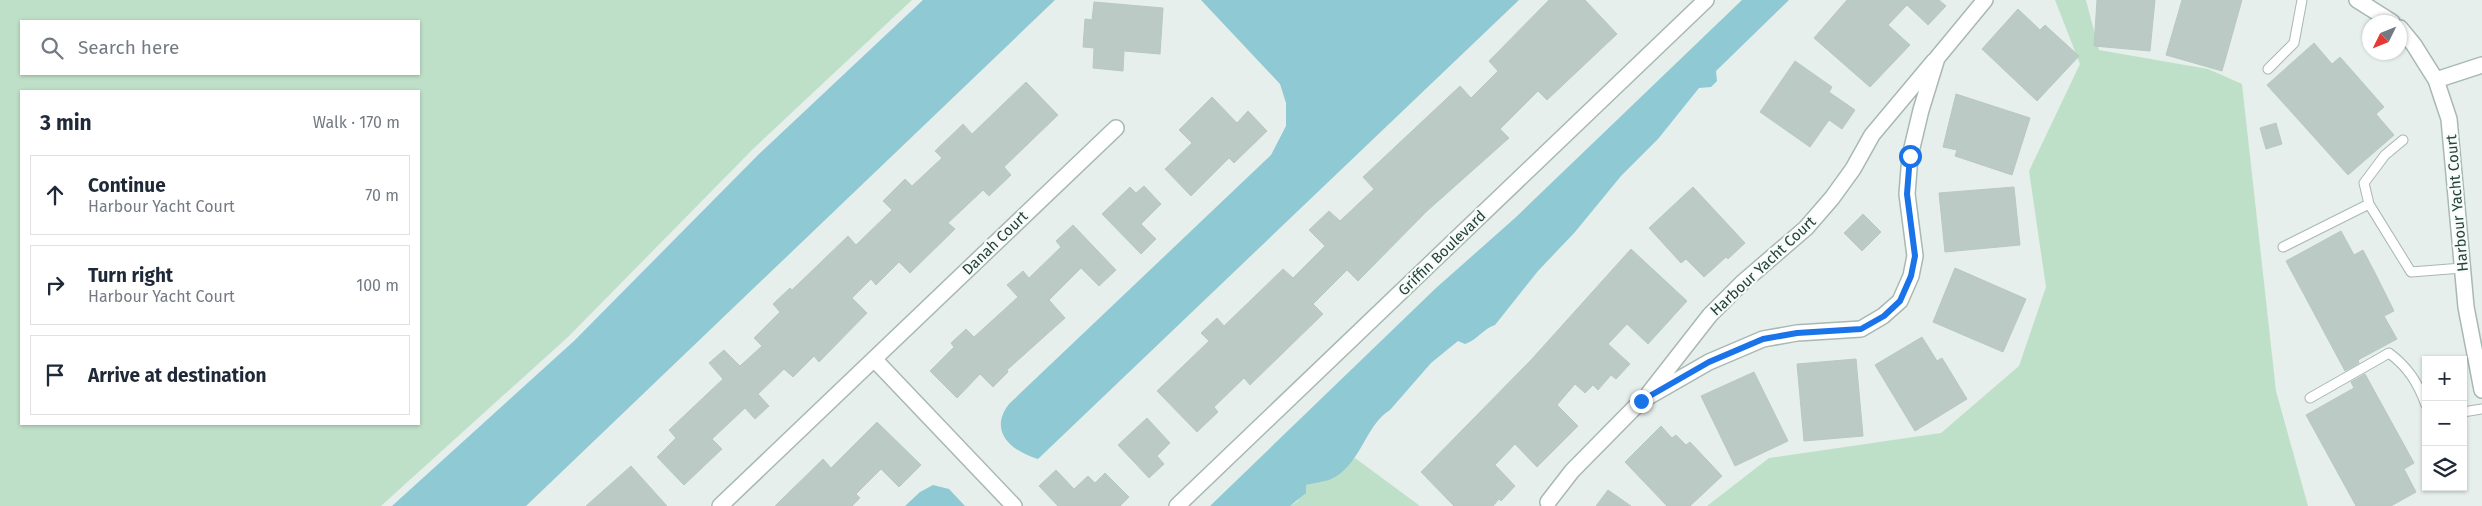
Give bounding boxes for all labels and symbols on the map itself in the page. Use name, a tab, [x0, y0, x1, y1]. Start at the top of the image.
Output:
north arrow	[2362, 15, 2407, 60]
street label: Harbour Yacht Court	[2442, 133, 2472, 272]
route start	[1899, 145, 1922, 168]
street label: Danah Court	[958, 207, 1032, 279]
street label: Griffin Boulevard	[1395, 207, 1489, 299]
street label: Harbour Yacht Court	[1707, 212, 1820, 320]
route end	[1630, 390, 1653, 413]

